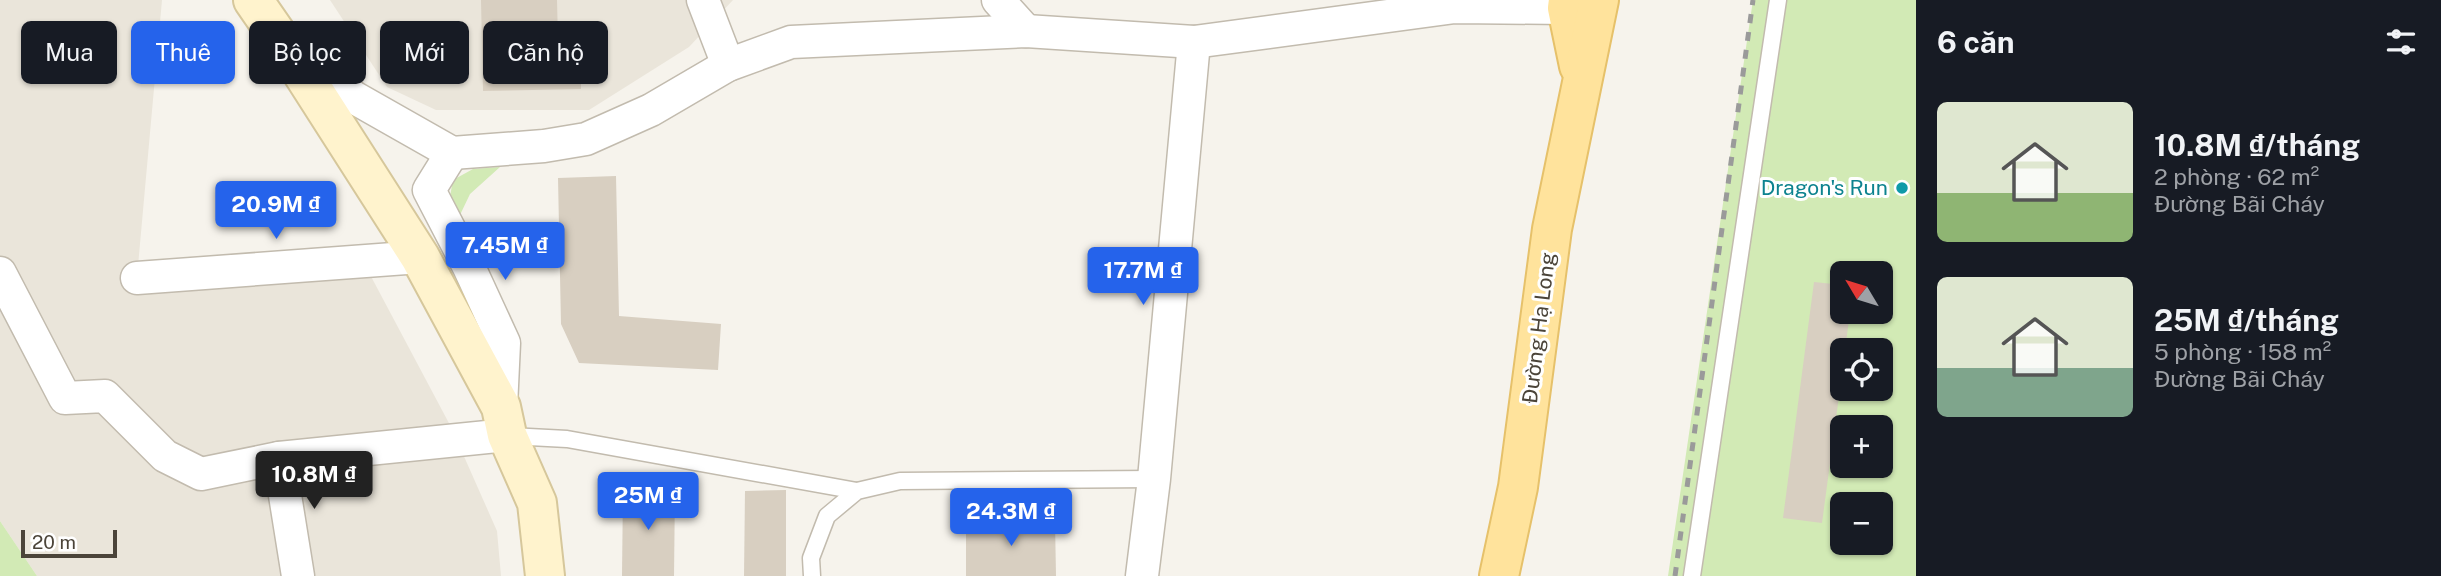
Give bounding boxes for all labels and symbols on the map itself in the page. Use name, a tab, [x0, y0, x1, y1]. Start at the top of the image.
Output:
place label: Dragon's Run	[1761, 175, 1888, 200]
marker: Dragon's Run	[1894, 180, 1910, 196]
pin: 20.9M ₫	[211, 182, 341, 241]
pin: 7.45M ₫	[440, 222, 570, 282]
pin: 17.7M ₫	[1078, 247, 1208, 307]
street label: Đường Hạ Long	[1517, 251, 1560, 405]
north arrow	[1830, 261, 1894, 324]
pin: 10.8M ₫	[249, 452, 379, 511]
pin: 25M ₫	[599, 472, 697, 532]
pin: 24.3M ₫	[946, 489, 1076, 548]
scale bar	[21, 527, 117, 559]

